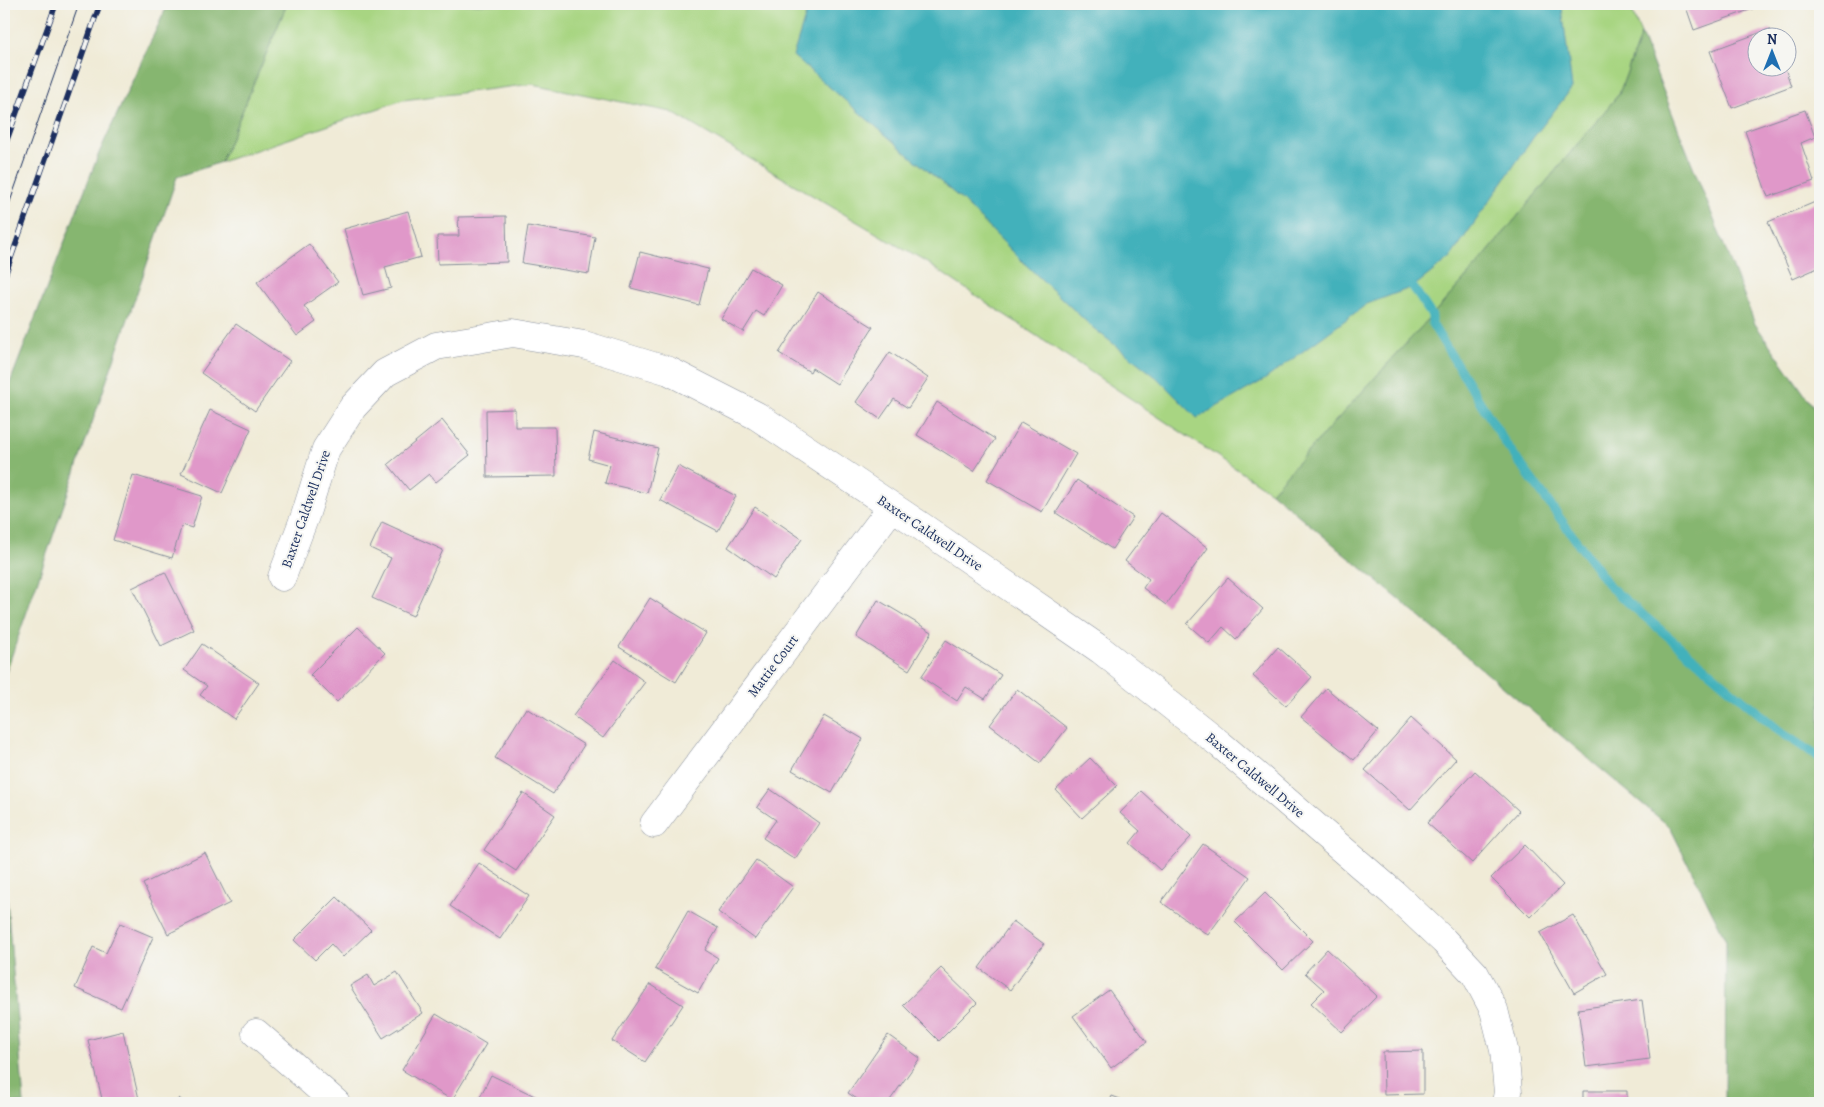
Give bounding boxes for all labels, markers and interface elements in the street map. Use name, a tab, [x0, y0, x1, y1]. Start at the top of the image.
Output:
north arrow	[1746, 28, 1796, 78]
text: N	[1767, 30, 1777, 49]
street label: Baxter Caldwell Drive	[277, 447, 335, 571]
street label: Baxter Caldwell Drive	[873, 491, 987, 575]
street label: Mattie Court	[743, 631, 803, 701]
street label: Baxter Caldwell Drive	[1202, 728, 1308, 822]

